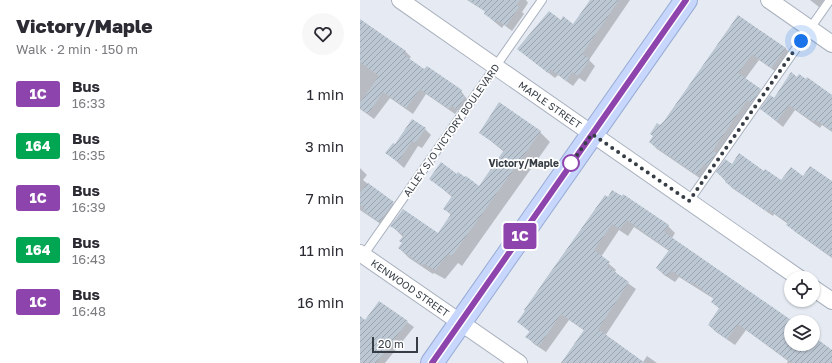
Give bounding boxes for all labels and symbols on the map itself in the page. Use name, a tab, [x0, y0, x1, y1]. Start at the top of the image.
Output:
your location	[791, 31, 811, 51]
street label: ALLEY S/O VICTORY BOULEVARD	[400, 61, 502, 199]
street label: MAPLE STREET	[516, 79, 584, 131]
marker: Victory/Maple	[562, 154, 580, 172]
place label: Victory/Maple	[488, 157, 559, 169]
line badge: 1C	[502, 223, 538, 249]
street label: KENWOOD STREET	[369, 257, 452, 319]
scale bar	[372, 335, 418, 354]

